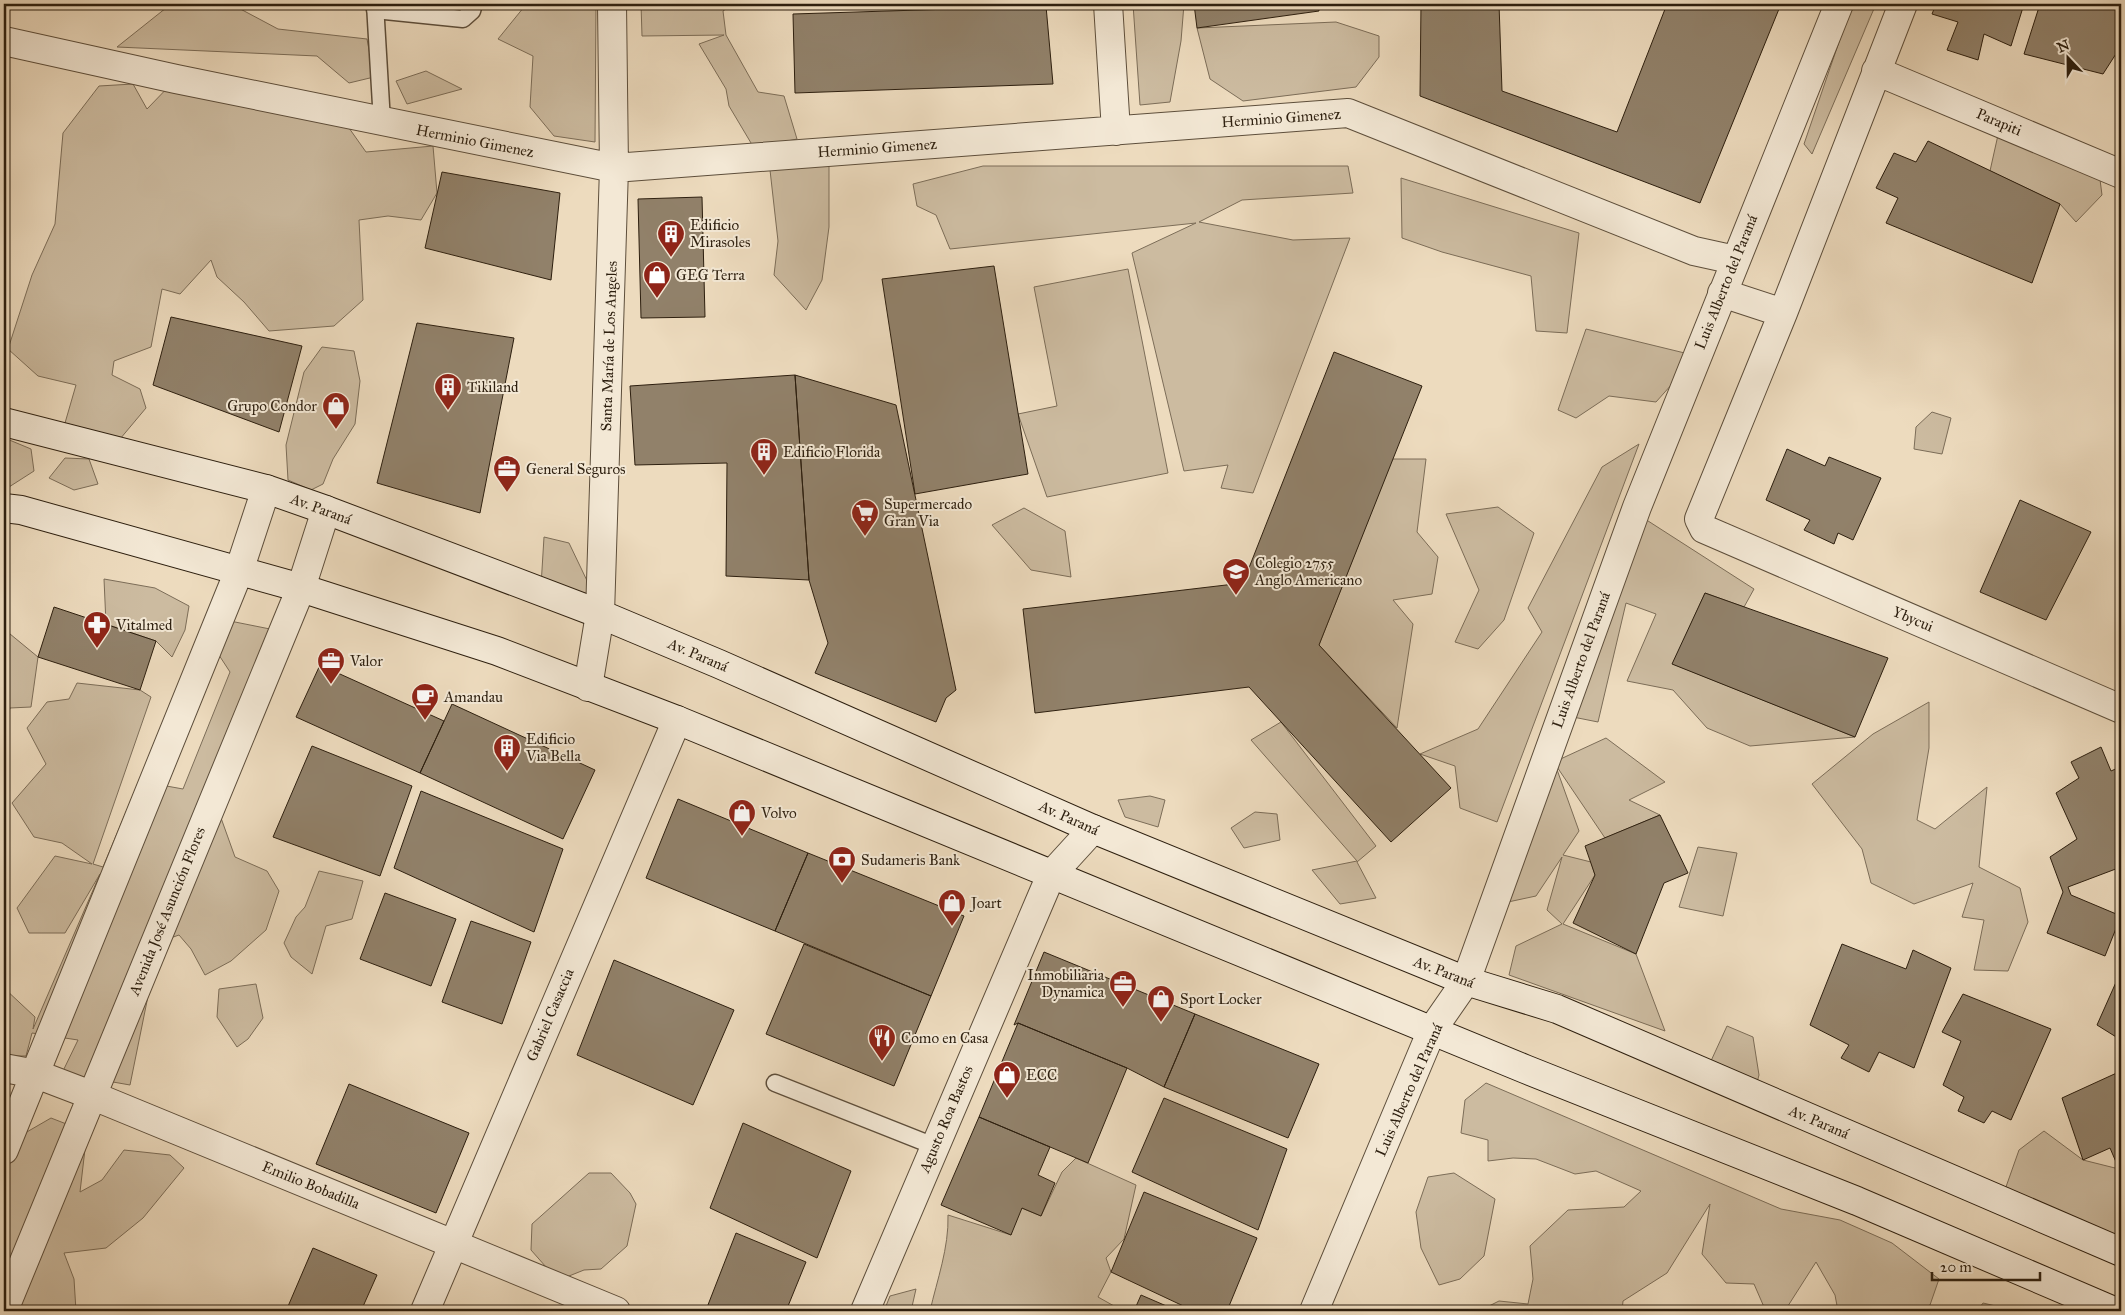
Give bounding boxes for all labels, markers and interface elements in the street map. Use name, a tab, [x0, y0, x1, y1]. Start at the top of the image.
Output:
north arrow	[2042, 32, 2092, 82]
text: N	[2055, 36, 2072, 57]
street label: Parapiti	[1974, 104, 2024, 140]
street label: Herminio Gimenez	[1221, 105, 1341, 131]
street label: Herminio Gimenez	[415, 121, 536, 161]
street label: Herminio Gimenez	[817, 135, 937, 161]
street label: Luis Alberto del Paraná	[1691, 211, 1761, 352]
place label: Edificio Mirasoles	[690, 216, 750, 251]
building icon: Edificio Mirasoles	[656, 219, 686, 258]
street label: Santa María de Los Angeles	[597, 260, 621, 432]
shop icon: GEG Terra	[642, 260, 672, 299]
place label: GEG Terra	[676, 266, 745, 284]
building icon: Tikiland	[433, 372, 463, 411]
place label: Tikiland	[467, 378, 519, 396]
shop icon: Grupo Condor	[321, 391, 351, 430]
place label: Grupo Condor	[227, 397, 317, 415]
building icon: Edificio Florida	[749, 437, 779, 476]
place label: Edificio Florida	[783, 443, 881, 461]
office icon: General Seguros	[492, 454, 522, 493]
place label: General Seguros	[526, 460, 626, 478]
street label: Av. Paraná	[287, 489, 355, 529]
place label: Supermercado Gran Via	[884, 495, 973, 530]
supermarket icon: Supermercado Gran Via	[850, 498, 880, 537]
place label: Colegio 2755 Anglo Americano	[1254, 554, 1362, 589]
school or university icon: Colegio 2755 Anglo Americano	[1221, 557, 1251, 596]
street label: Luis Alberto del Paraná	[1548, 589, 1614, 731]
street label: Ybycui	[1890, 602, 1936, 636]
pharmacy icon: Vitalmed	[82, 610, 112, 649]
place label: Vitalmed	[115, 616, 173, 634]
street label: Av. Paraná	[664, 634, 731, 676]
office icon: Valor	[316, 646, 346, 685]
place label: Valor	[349, 652, 383, 670]
cafe icon: Amandau	[410, 682, 440, 721]
place label: Amandau	[443, 688, 503, 706]
place label: Edificio Via Bella	[525, 730, 581, 765]
building icon: Edificio Via Bella	[492, 733, 522, 772]
street label: Av. Paraná	[1035, 796, 1102, 839]
shop icon: Volvo	[727, 798, 757, 837]
place label: Volvo	[760, 804, 797, 822]
street label: Avenida José Asunción Flores	[125, 824, 210, 999]
bank icon: Sudameris Bank	[827, 845, 857, 884]
place label: Sudameris Bank	[861, 851, 960, 869]
shop icon: Joart	[937, 888, 967, 927]
place label: Joart	[969, 894, 1002, 913]
street label: Av. Paraná	[1410, 952, 1478, 992]
street label: Gabriel Casaccia	[522, 965, 578, 1064]
place label: Inmobiliaria Dynamica	[1027, 966, 1105, 1001]
office icon: Inmobiliaria Dynamica	[1108, 969, 1138, 1008]
shop icon: Sport Locker	[1146, 984, 1176, 1023]
place label: Sport Locker	[1180, 990, 1262, 1008]
street label: Luis Alberto del Paraná	[1372, 1020, 1447, 1159]
restaurant icon: Como en Casa	[867, 1023, 897, 1062]
place label: Como en Casa	[901, 1029, 989, 1047]
shop icon: ECC	[992, 1060, 1022, 1099]
street label: Agusto Roa Bastos	[915, 1063, 977, 1176]
place label: ECC	[1026, 1066, 1057, 1084]
street label: Av. Paraná	[1785, 1101, 1852, 1143]
street label: Emilio Bobadilla	[260, 1157, 363, 1213]
scale bar	[1932, 1250, 2040, 1282]
text: 20 m	[1940, 1258, 1972, 1276]

